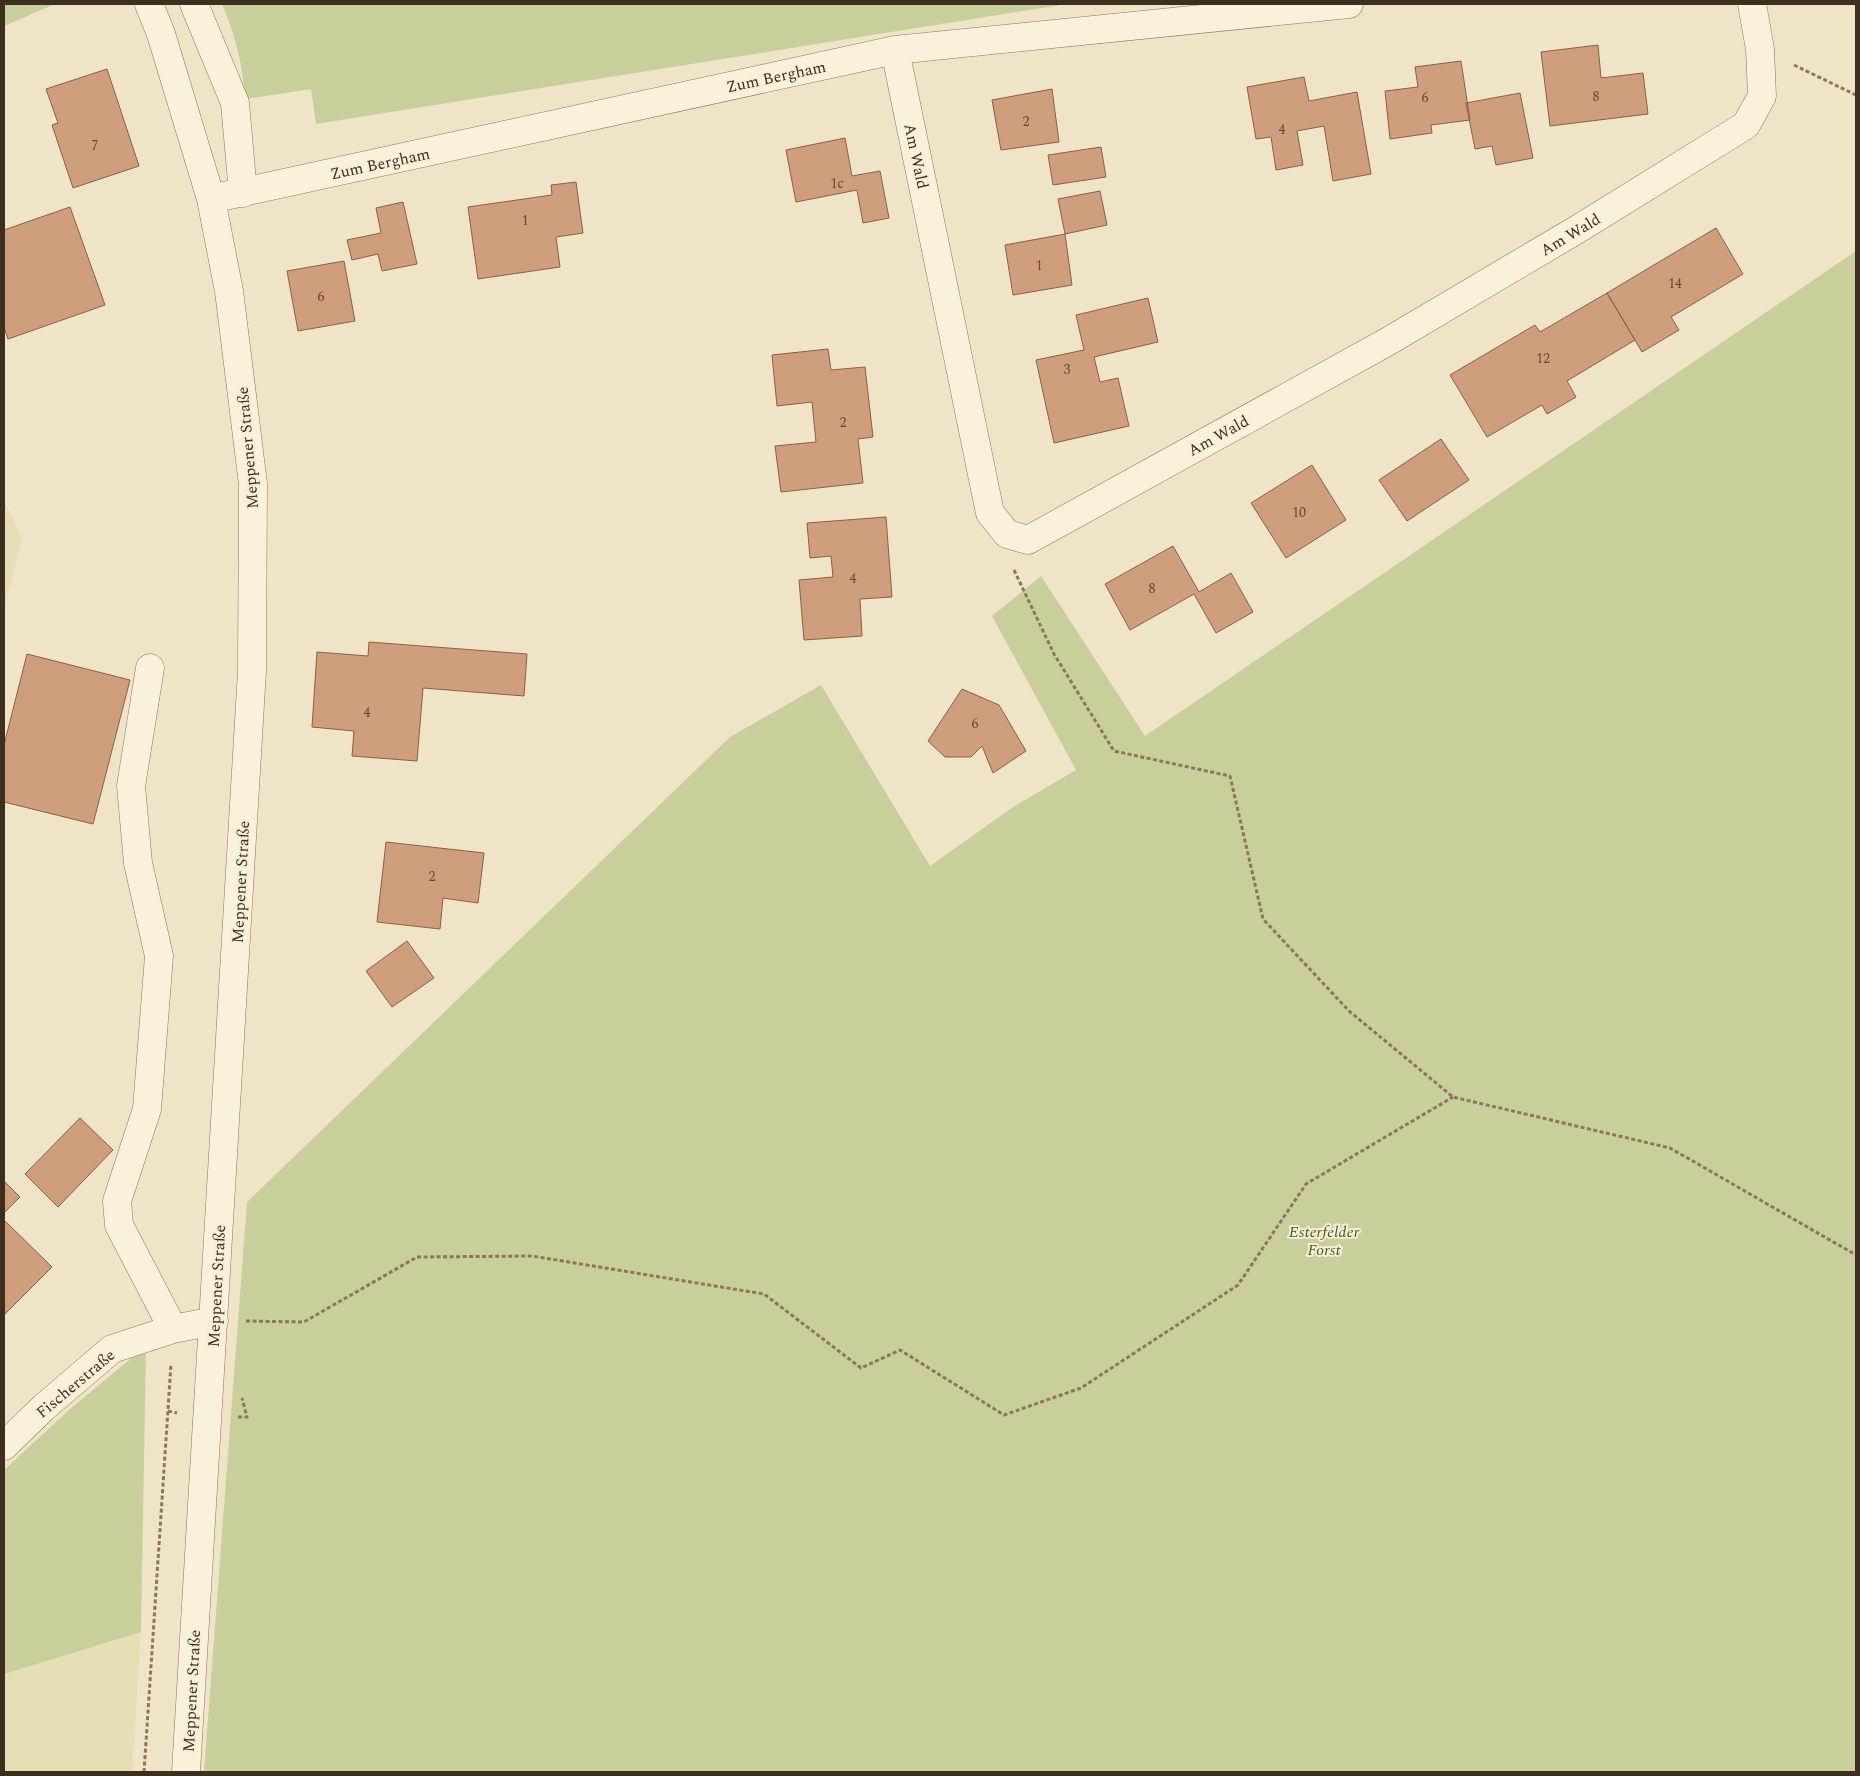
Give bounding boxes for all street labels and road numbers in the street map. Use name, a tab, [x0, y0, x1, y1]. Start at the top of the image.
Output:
street label: Zum Bergham	[724, 55, 828, 99]
street label: Am Wald	[897, 121, 935, 191]
street label: Zum Bergham	[328, 142, 432, 186]
street label: Am Wald	[1536, 207, 1605, 262]
street label: Meppener Straße	[231, 386, 265, 510]
street label: Am Wald	[1184, 409, 1253, 462]
street label: Meppener Straße	[226, 820, 256, 944]
street label: Meppener Straße	[202, 1224, 232, 1348]
street label: Fischerstraße	[31, 1343, 120, 1424]
street label: Meppener Straße	[177, 1629, 207, 1753]

